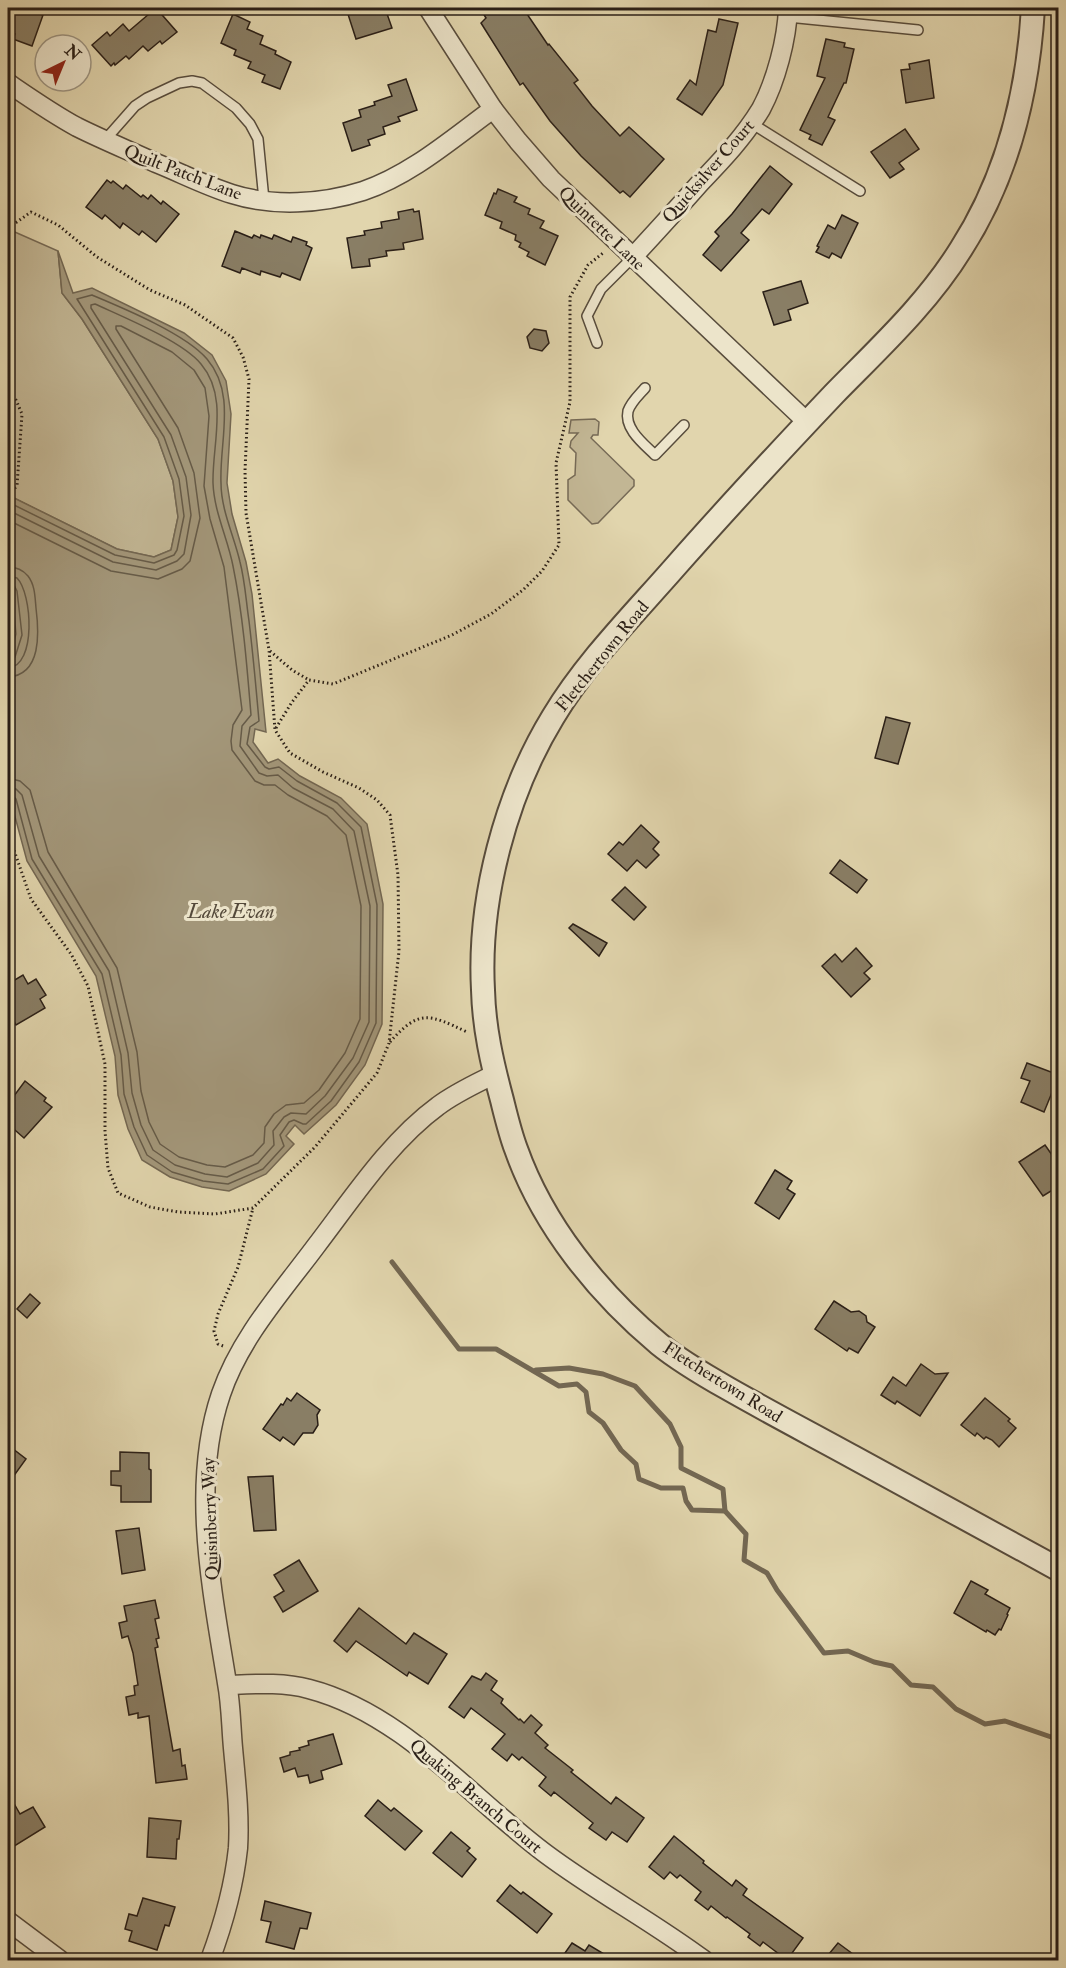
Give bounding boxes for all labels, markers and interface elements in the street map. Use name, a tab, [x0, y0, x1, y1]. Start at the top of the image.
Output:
north arrow	[33, 33, 93, 93]
text: N	[60, 40, 85, 65]
street label: Quicksilver Court	[657, 115, 760, 228]
street label: Quilt Patch Lane	[121, 139, 245, 206]
street label: Quintette Lane	[553, 181, 650, 276]
street label: Fletchertown Road	[551, 596, 654, 716]
water label: Lake Evan	[187, 899, 274, 924]
street label: Fletchertown Road	[659, 1337, 787, 1428]
street label: Quisinberry Way	[197, 1456, 224, 1581]
street label: Quaking Branch Court	[405, 1734, 547, 1859]

